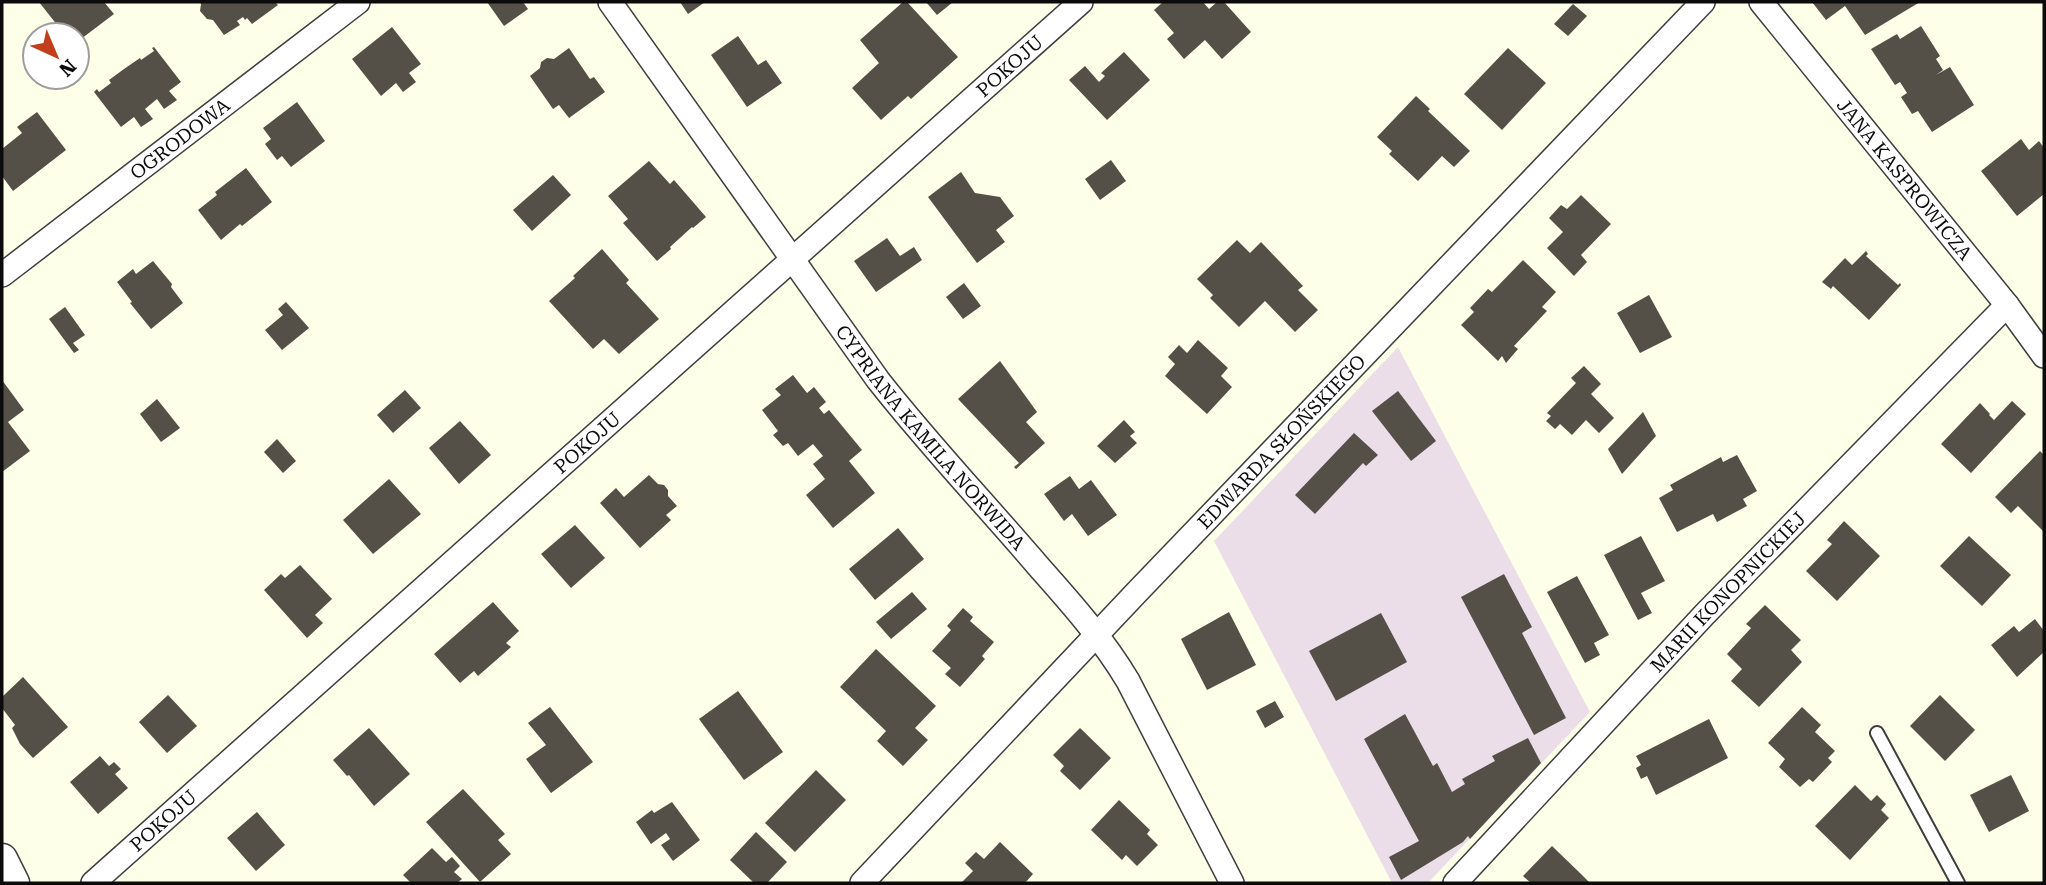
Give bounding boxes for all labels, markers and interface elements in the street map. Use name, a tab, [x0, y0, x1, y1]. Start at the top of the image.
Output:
north arrow	[21, 21, 91, 91]
street label: POKOJU	[972, 30, 1048, 102]
text: N	[54, 55, 81, 81]
street label: OGRODOWA	[126, 93, 235, 185]
street label: JANA KASPROWICZA	[1832, 94, 1977, 265]
street label: CYPRIANA KAMILA NORWIDA	[831, 321, 1030, 555]
street label: EDWARDA SŁOŃSKIEGO	[1193, 350, 1371, 534]
street label: POKOJU	[549, 407, 626, 479]
street label: MARII KONOPNICKIEJ	[1646, 507, 1811, 677]
street label: POKOJU	[125, 785, 202, 857]

